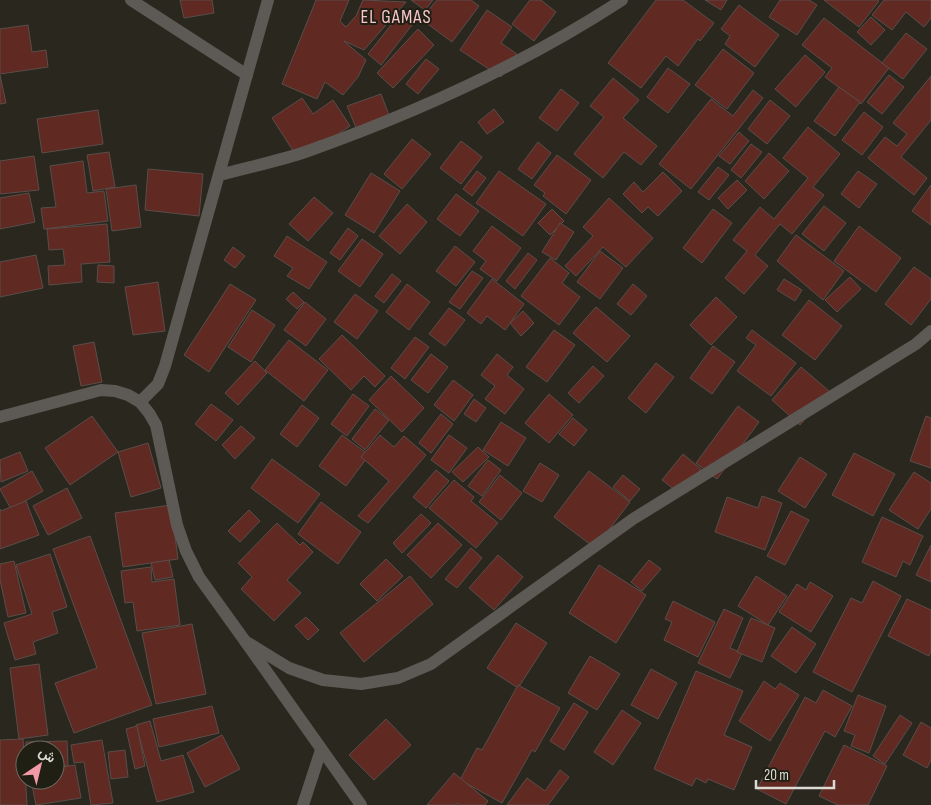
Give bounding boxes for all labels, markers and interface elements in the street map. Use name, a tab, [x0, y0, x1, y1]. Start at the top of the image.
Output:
district label: EL GAMAS	[360, 6, 432, 29]
north arrow	[15, 740, 65, 790]
text: ش	[35, 743, 59, 767]
scale bar	[756, 758, 834, 790]
text: 20 m	[764, 766, 789, 785]

